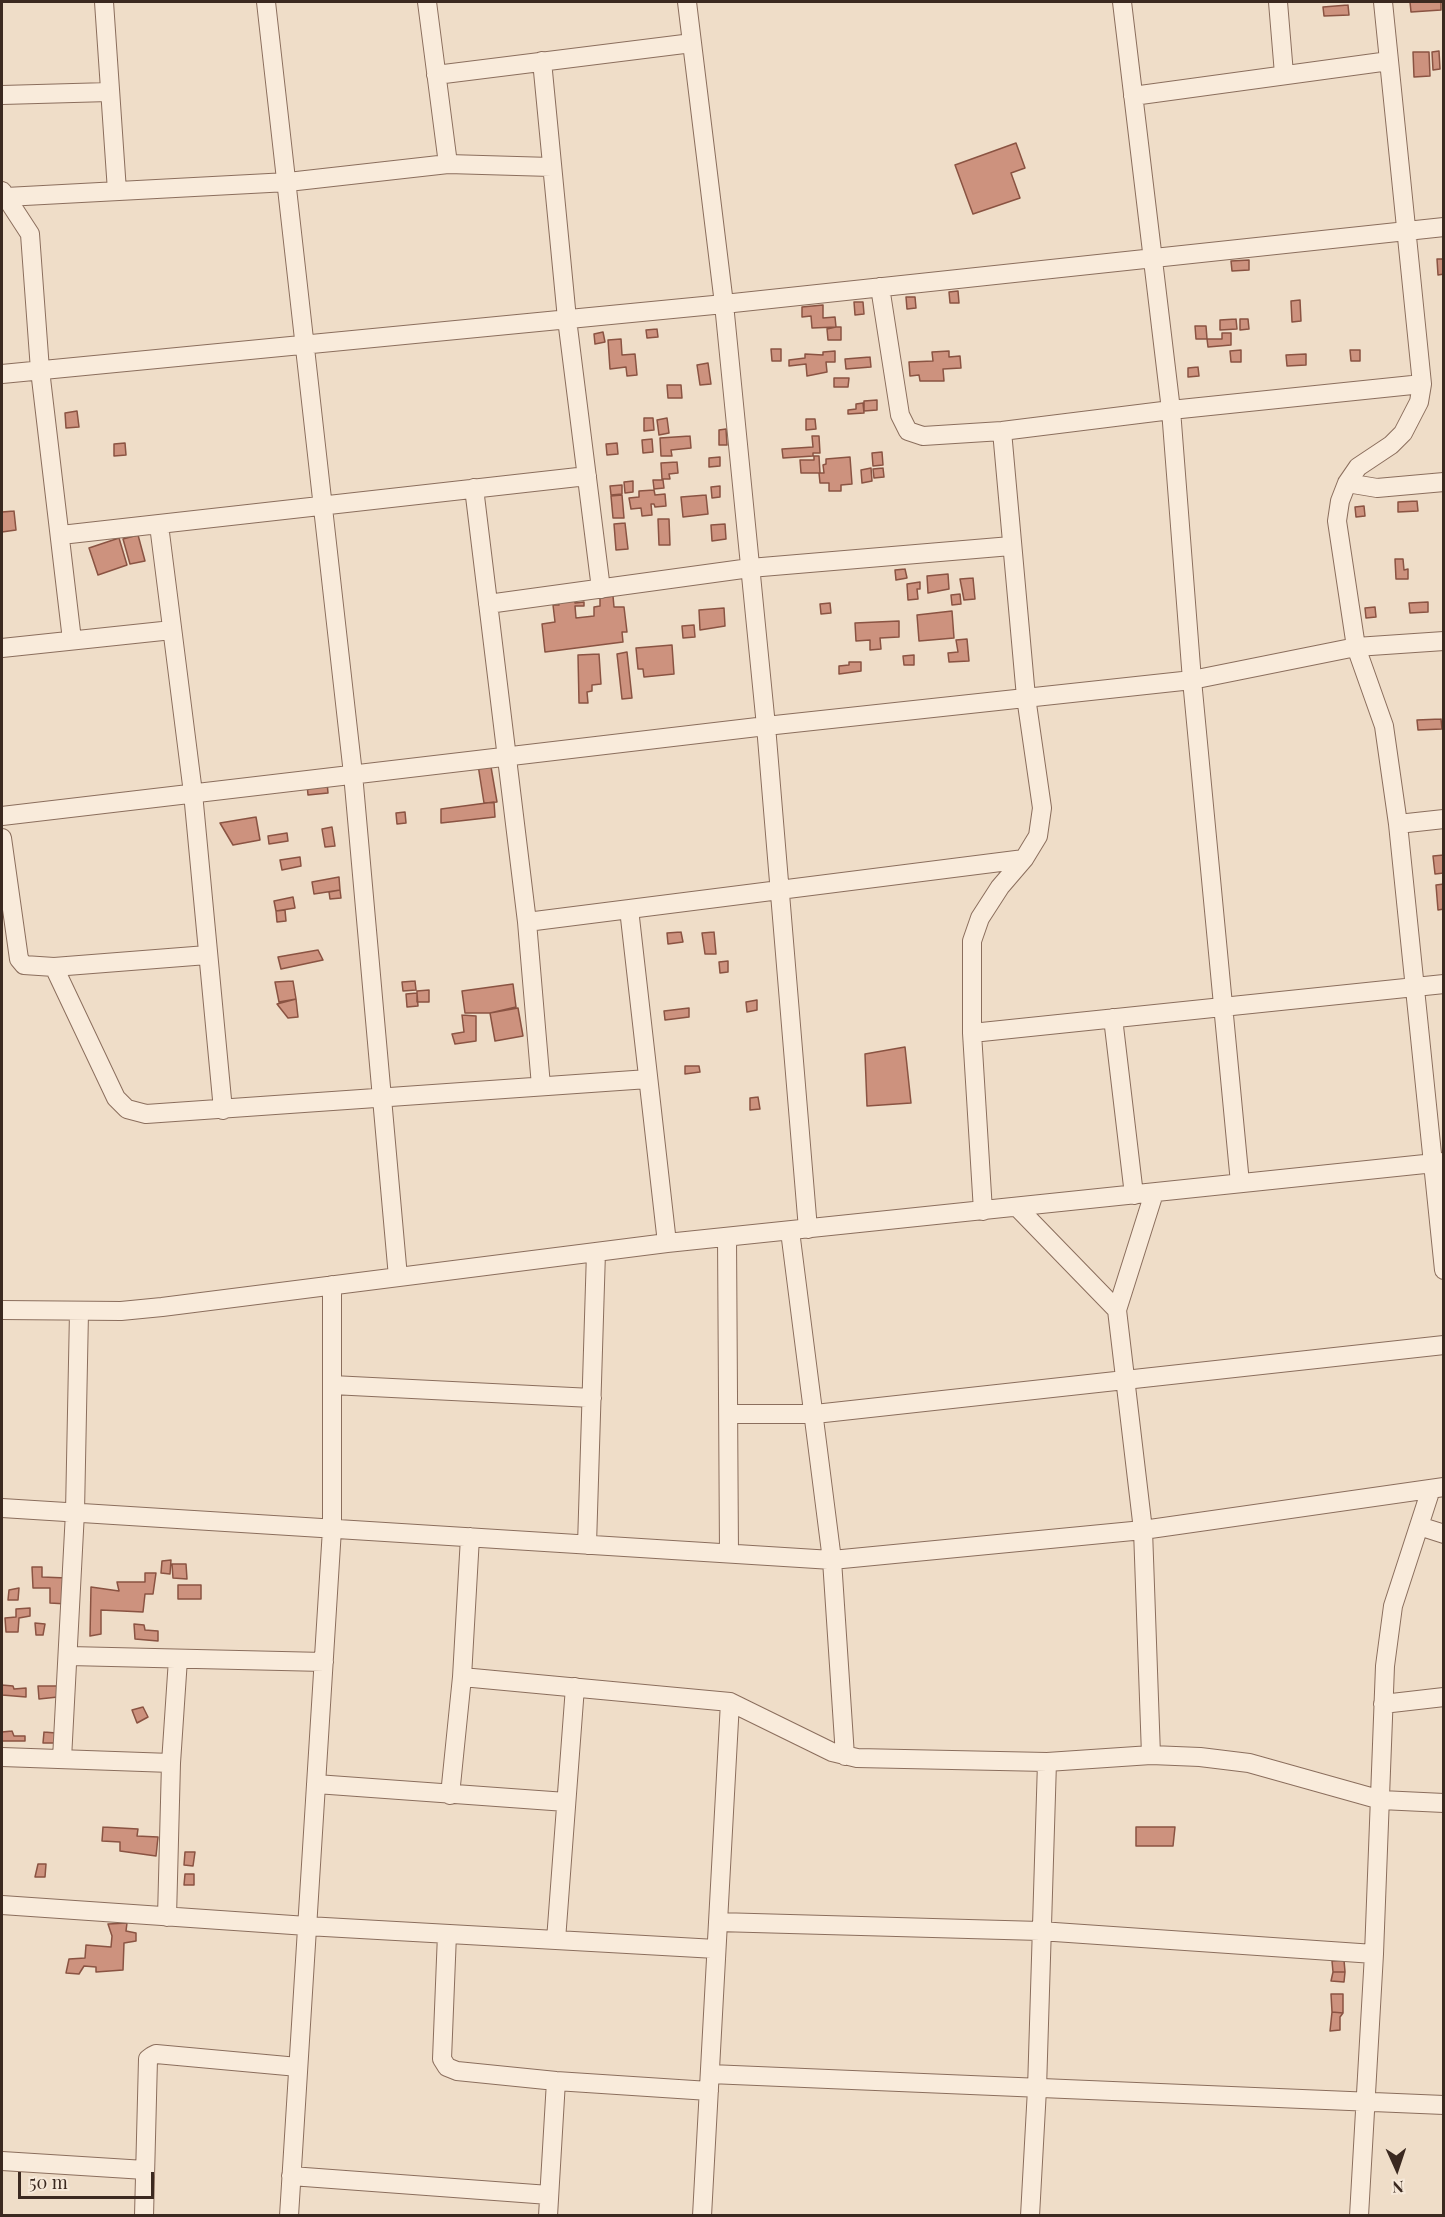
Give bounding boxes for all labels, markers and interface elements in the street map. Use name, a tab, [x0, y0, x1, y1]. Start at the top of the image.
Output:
north arrow	[1367, 2139, 1427, 2199]
scale bar	[21, 2160, 158, 2198]
text: 50 m	[29, 2170, 68, 2194]
text: N	[1392, 2177, 1404, 2198]

